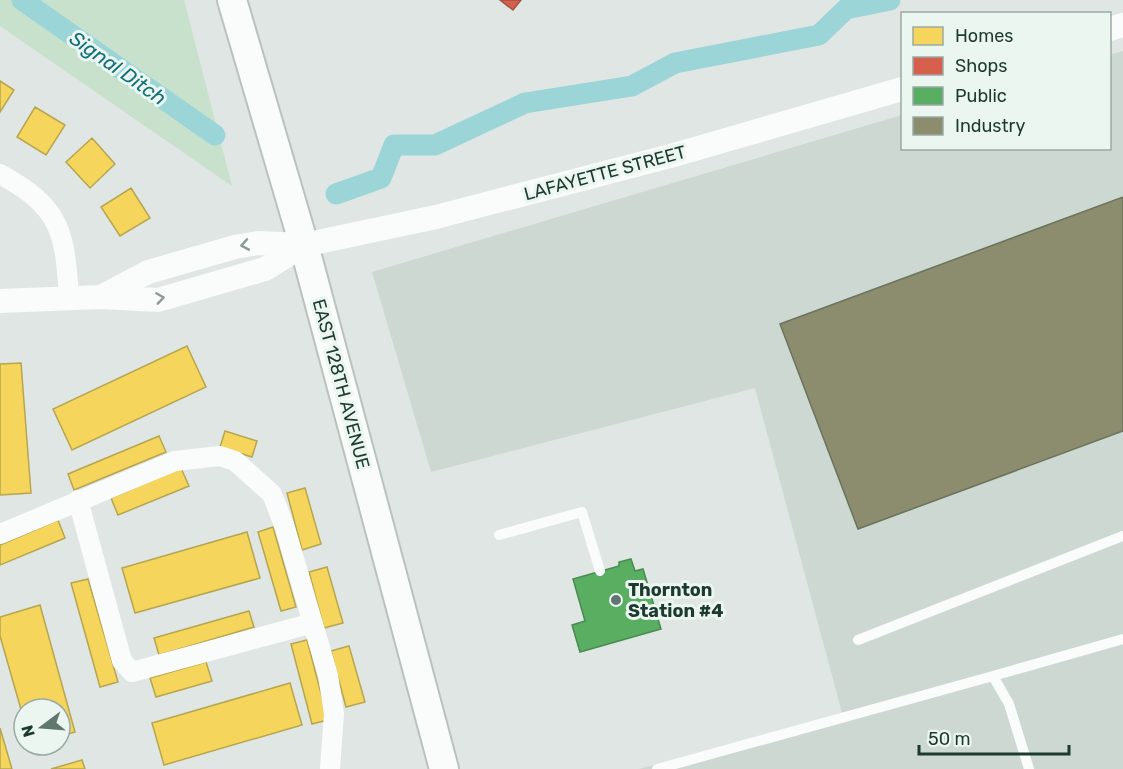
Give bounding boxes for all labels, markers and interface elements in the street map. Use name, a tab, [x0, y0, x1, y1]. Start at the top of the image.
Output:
legend	[901, 12, 1111, 150]
text: Homes	[955, 25, 1013, 47]
water label: Signal Ditch	[65, 26, 171, 110]
text: Shops	[955, 55, 1007, 77]
text: Public	[955, 85, 1007, 107]
text: Industry	[955, 115, 1025, 137]
street label: LAFAYETTE STREET	[522, 141, 688, 205]
one-way arrow	[241, 239, 250, 251]
one-way arrow	[155, 293, 164, 305]
street label: EAST 128TH AVENUE	[308, 297, 374, 471]
place label: Thornton Station #4	[628, 579, 723, 622]
marker: Thornton Station #4	[609, 593, 623, 607]
north arrow	[12, 697, 72, 757]
scale bar	[919, 718, 1069, 756]
text: N	[17, 723, 39, 739]
text: 50 m	[928, 728, 971, 750]

